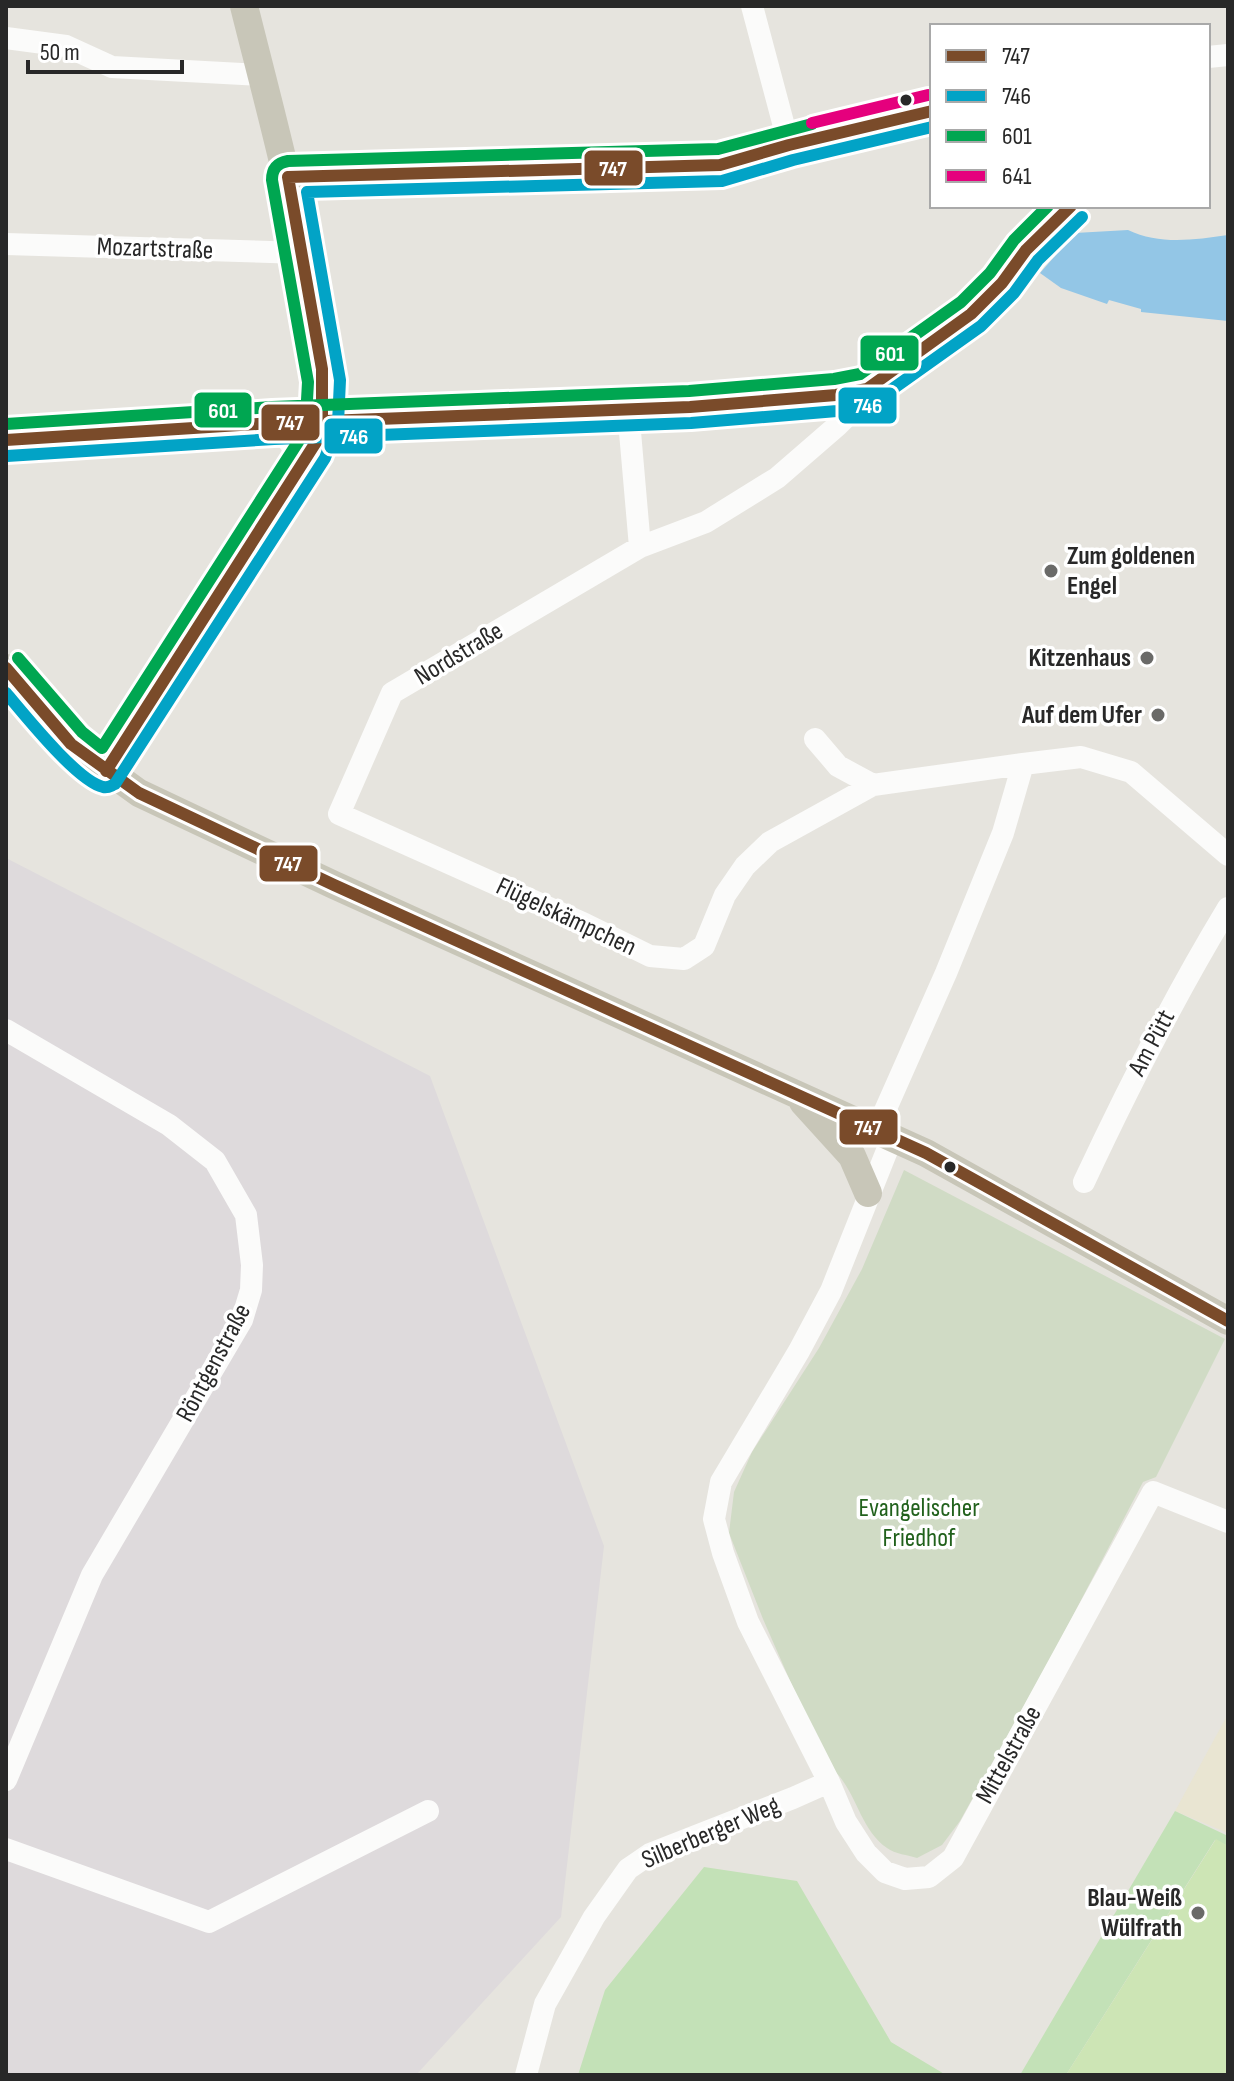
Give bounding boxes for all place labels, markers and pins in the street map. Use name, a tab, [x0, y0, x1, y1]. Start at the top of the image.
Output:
unlabelled marker	[898, 92, 914, 108]
place label: Zum goldenen Engel	[1067, 541, 1195, 602]
marker: Zum goldenen Engel	[1042, 562, 1060, 580]
place label: Kitzenhaus	[1028, 643, 1131, 674]
marker: Kitzenhaus	[1138, 649, 1156, 667]
place label: Auf dem Ufer	[1021, 700, 1142, 731]
marker: Auf dem Ufer	[1149, 706, 1167, 724]
unlabelled marker	[942, 1159, 958, 1175]
place label: Blau-Weiß Wülfrath	[1087, 1883, 1182, 1944]
marker: Blau-Weiß Wülfrath	[1189, 1904, 1207, 1922]

